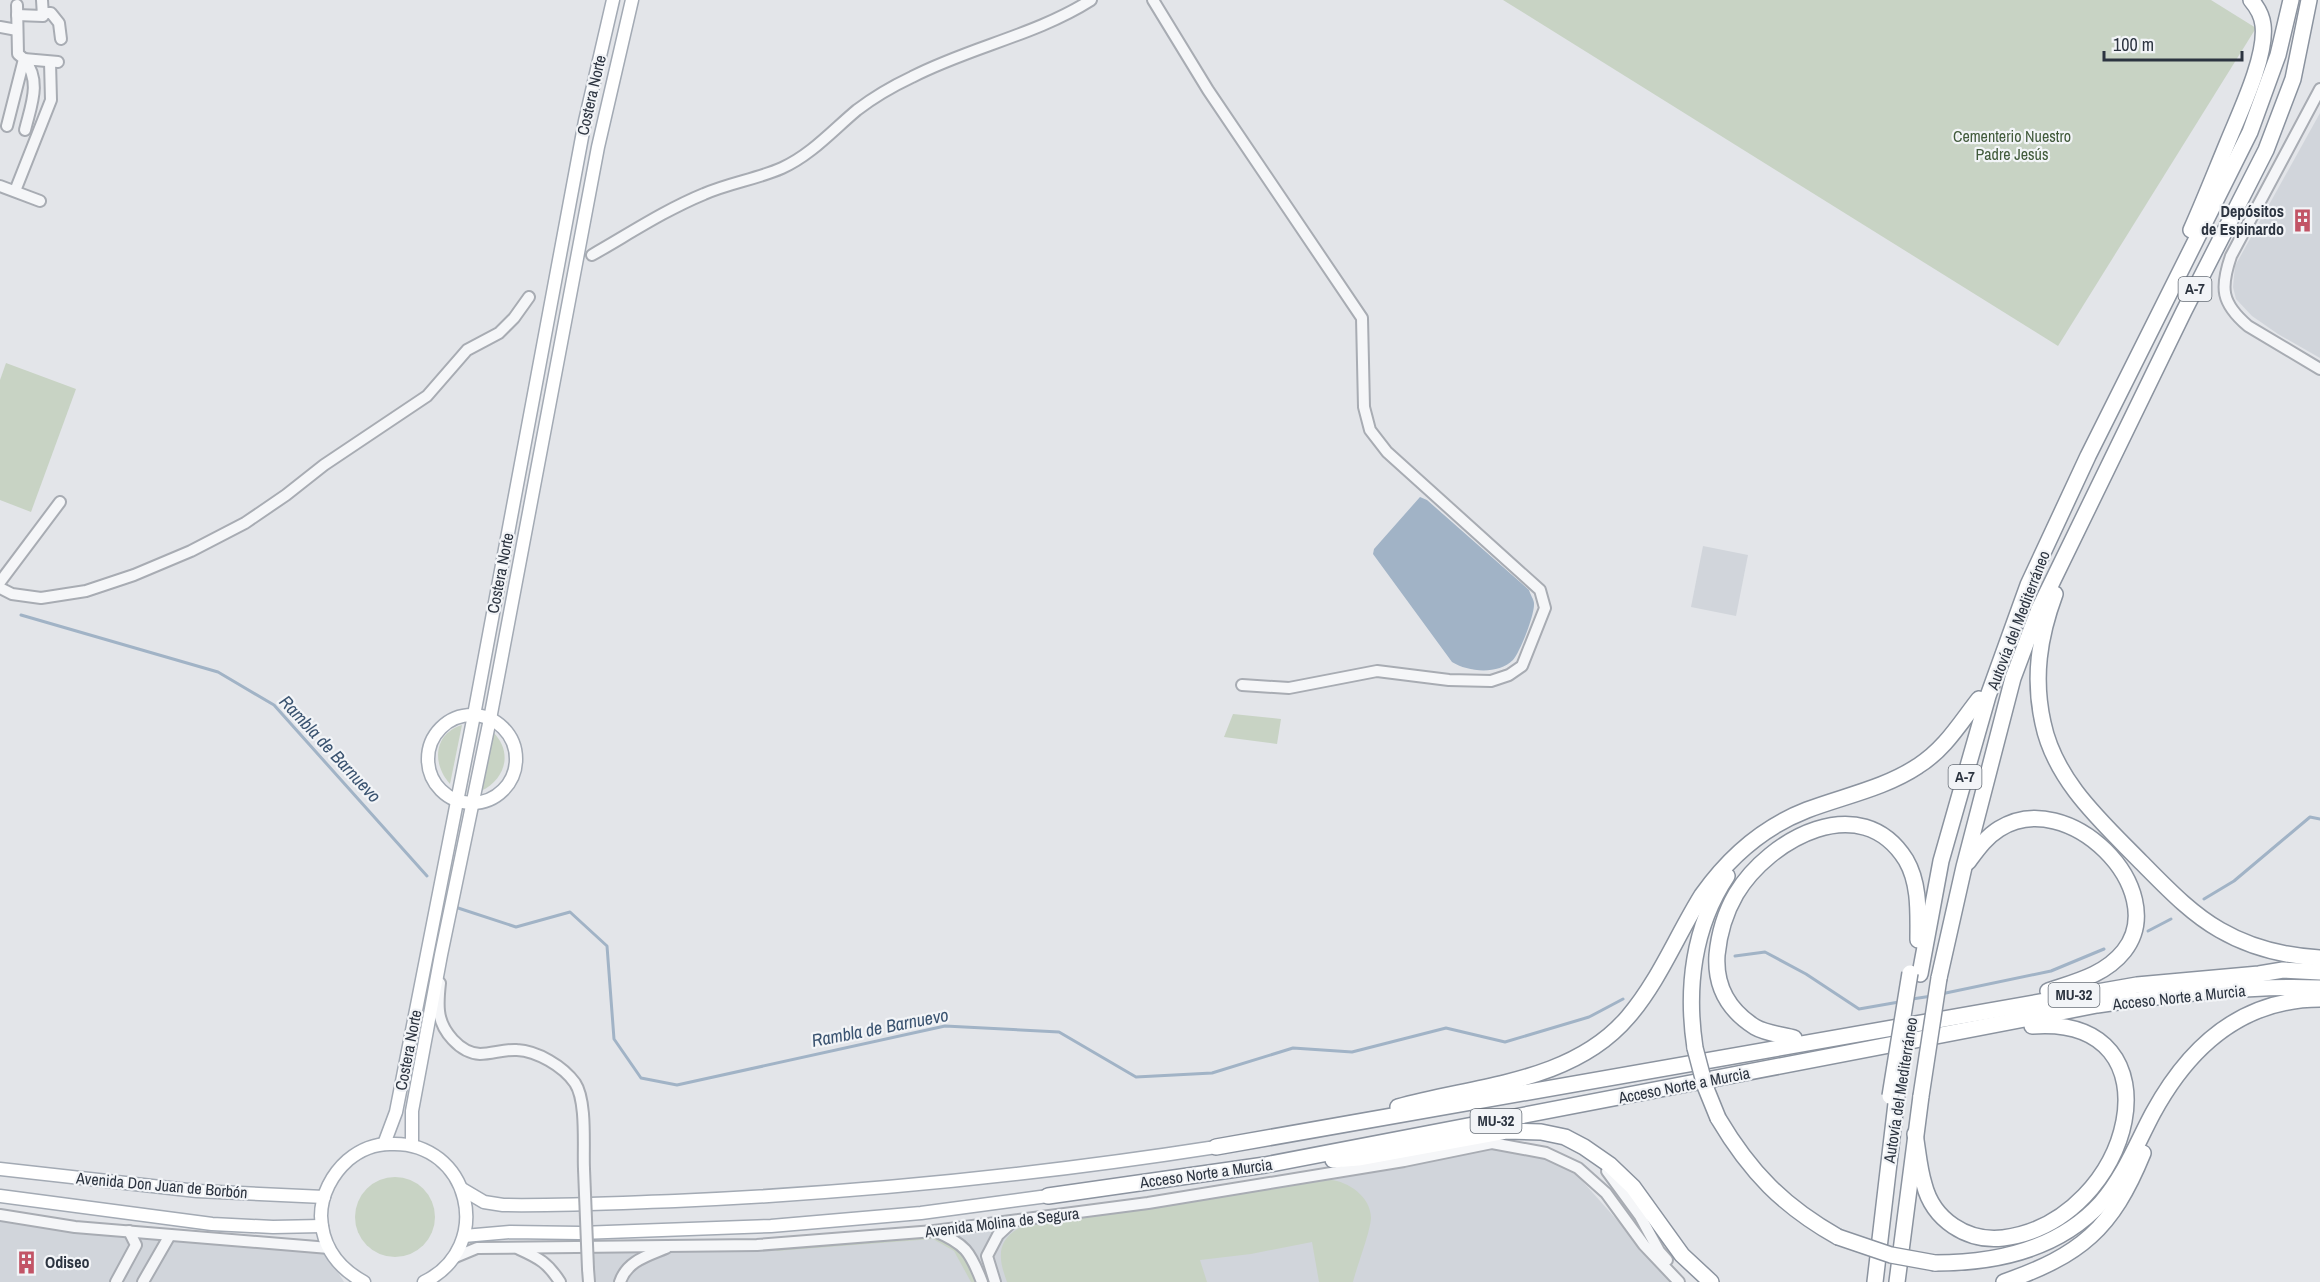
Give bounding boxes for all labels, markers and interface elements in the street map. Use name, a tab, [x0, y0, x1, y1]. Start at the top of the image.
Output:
scale bar	[2104, 24, 2242, 62]
text: 100 m	[2113, 32, 2154, 57]
street label: Costera Norte	[571, 53, 611, 137]
park label: Cementerio Nuestro Padre Jesús	[1953, 125, 2071, 165]
place label: Depósitos de Espinardo	[2201, 200, 2284, 240]
building icon: Depósitos de Espinardo	[2289, 207, 2315, 233]
road number: A-7	[2178, 277, 2212, 301]
street label: Costera Norte	[481, 531, 519, 615]
street label: Autovía del Mediterráneo	[1981, 547, 2055, 694]
water label: Rambla de Barnuevo	[274, 689, 387, 808]
road number: A-7	[1948, 765, 1982, 789]
street label: Acceso Norte a Murcia	[2110, 979, 2247, 1015]
road number: MU-32	[2048, 983, 2100, 1007]
water label: Rambla de Barnuevo	[809, 1002, 950, 1053]
street label: Costera Norte	[389, 1008, 427, 1092]
street label: Autovía del Mediterráneo	[1877, 1016, 1922, 1165]
street label: Acceso Norte a Murcia	[1615, 1061, 1752, 1109]
road number: MU-32	[1470, 1109, 1522, 1133]
street label: Acceso Norte a Murcia	[1137, 1153, 1274, 1193]
street label: Avenida Don Juan de Borbón	[74, 1166, 249, 1203]
street label: Avenida Molina de Segura	[923, 1202, 1081, 1242]
building icon: Odiseo	[14, 1249, 40, 1275]
place label: Odiseo	[45, 1251, 89, 1273]

